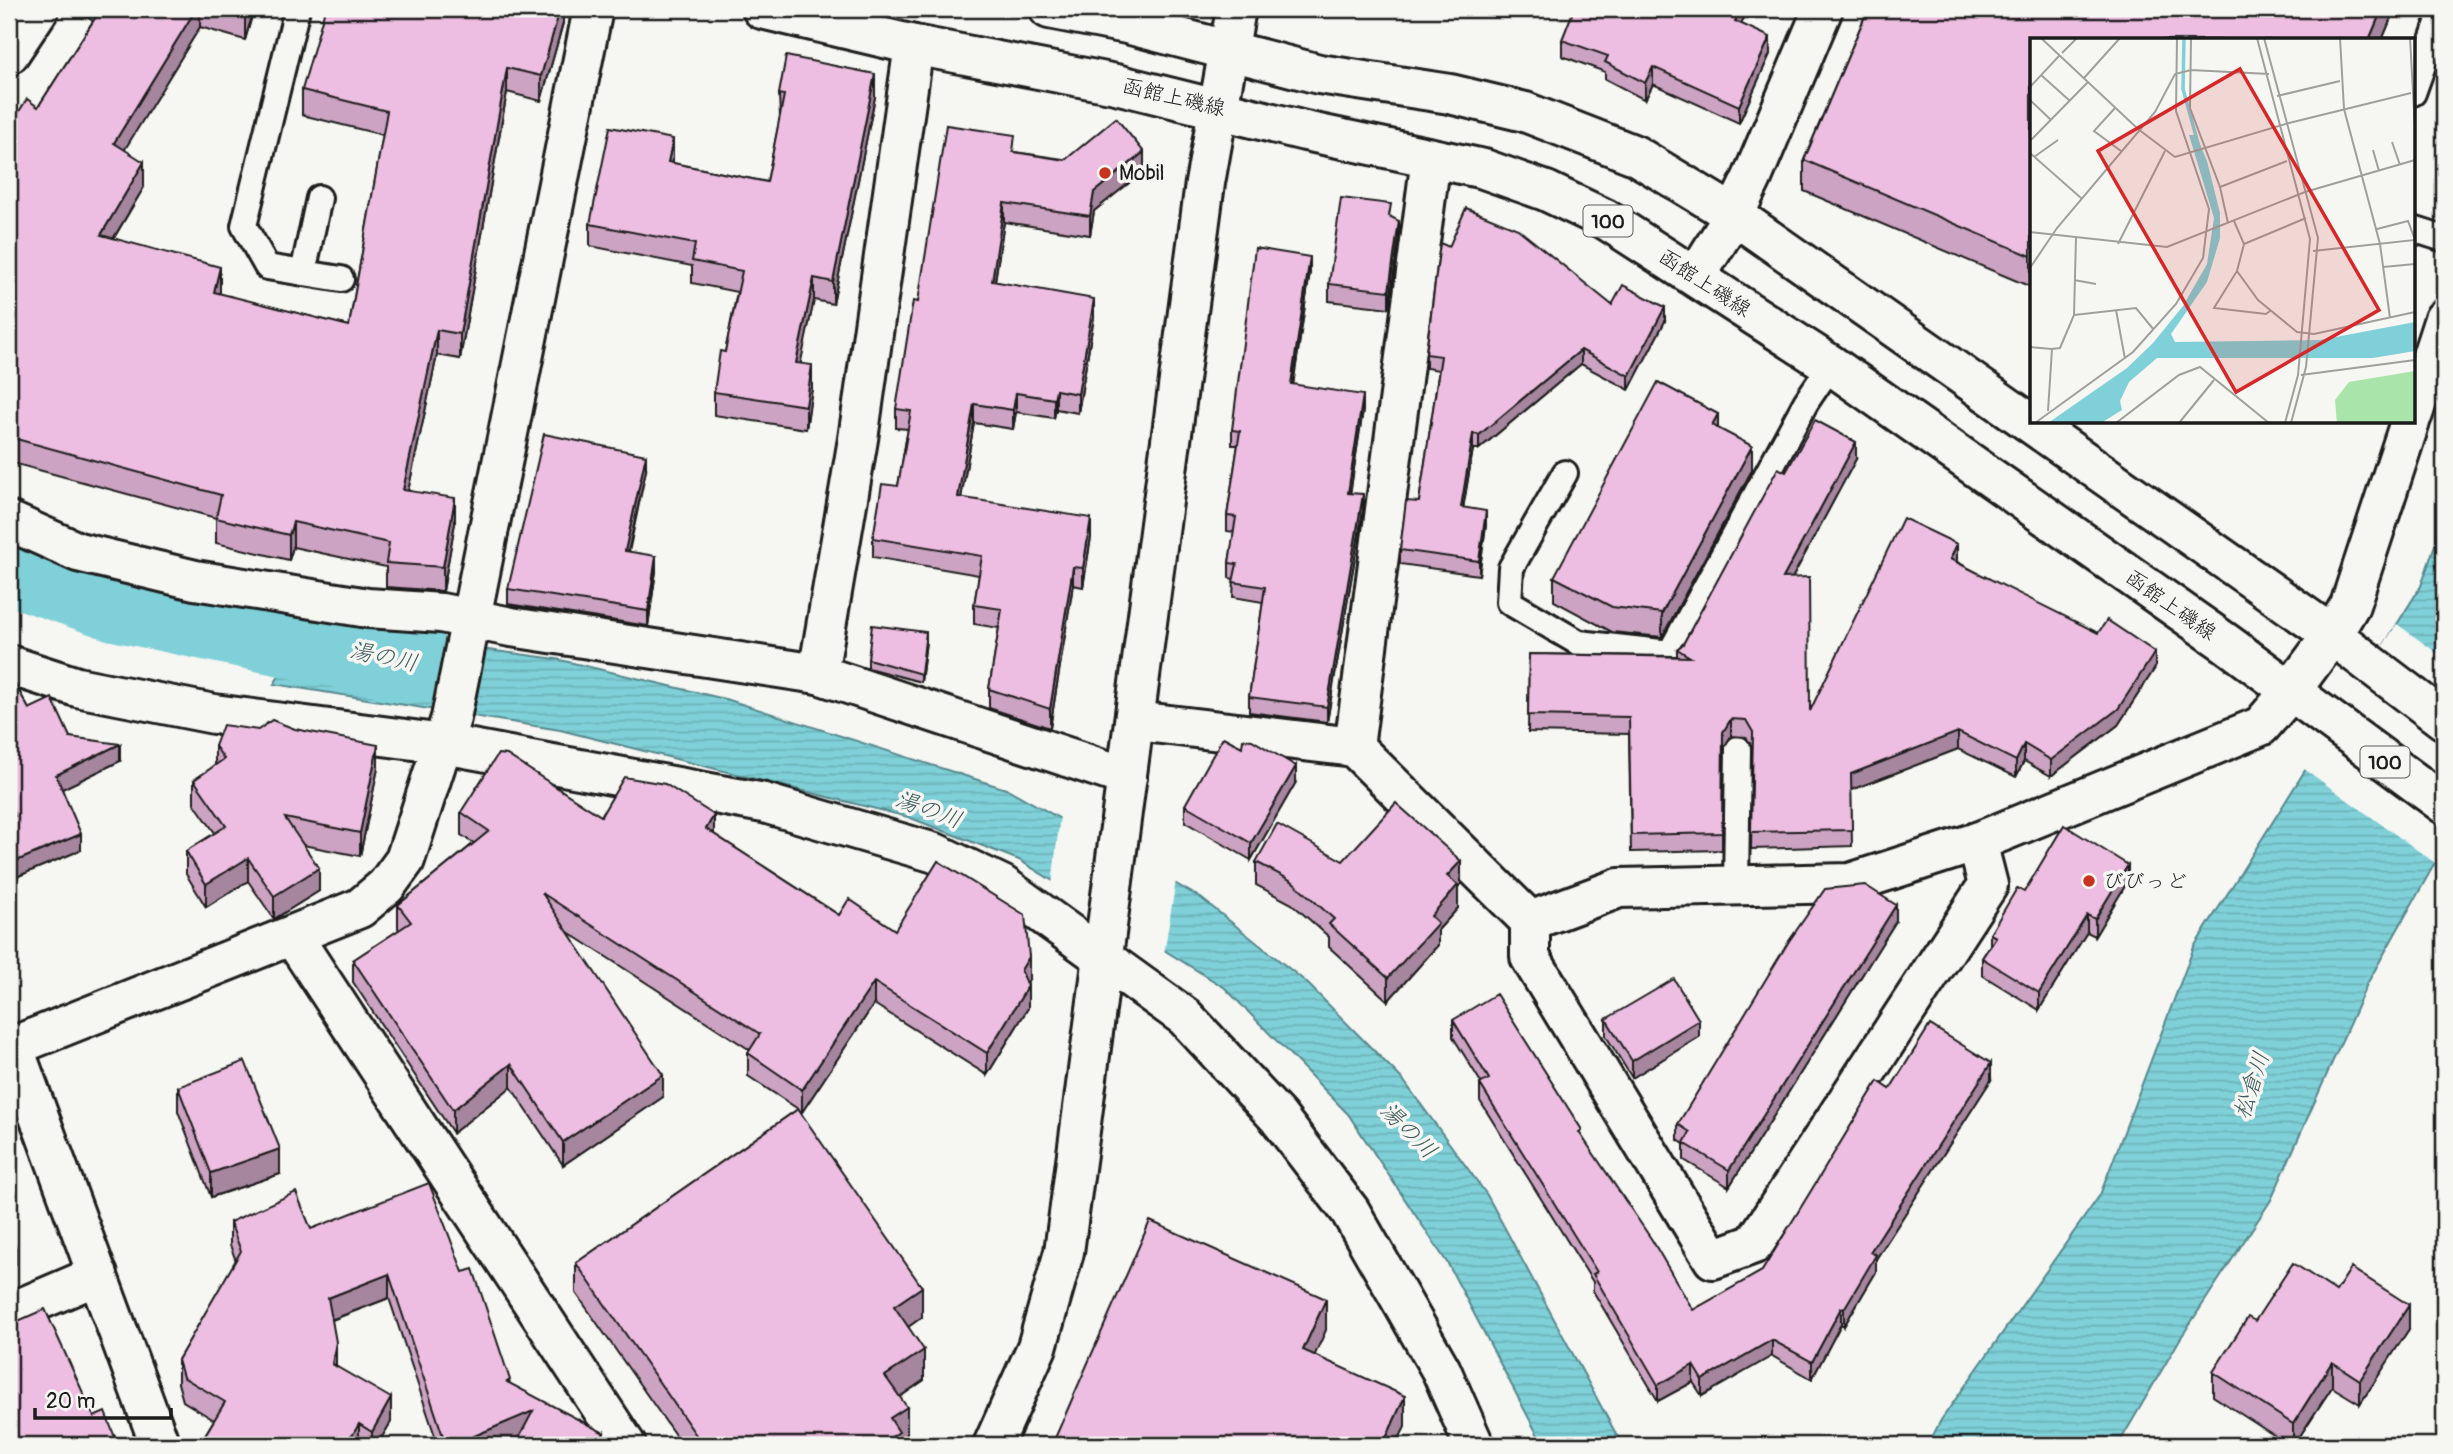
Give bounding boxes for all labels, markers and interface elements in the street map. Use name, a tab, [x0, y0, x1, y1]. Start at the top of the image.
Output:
inset map	[2030, 38, 2414, 424]
street label: 函館上磯線	[1120, 73, 1228, 122]
place label: Mobil	[1119, 160, 1164, 187]
marker: Mobil	[1097, 165, 1113, 181]
road number: 100	[1584, 206, 1632, 236]
street label: 函館上磯線	[1653, 244, 1756, 323]
street label: 函館上磯線	[2120, 564, 2221, 647]
water label: 湯の川	[347, 635, 421, 678]
road number: 100	[2360, 747, 2410, 778]
water label: 湯の川	[891, 784, 966, 835]
place label: びびっど	[2103, 868, 2187, 895]
marker: びびっど	[2081, 873, 2097, 889]
water label: 松倉川	[2227, 1048, 2276, 1122]
water label: 湯の川	[1374, 1096, 1443, 1165]
scale bar	[35, 1377, 172, 1421]
text: 20 m	[46, 1388, 95, 1415]

